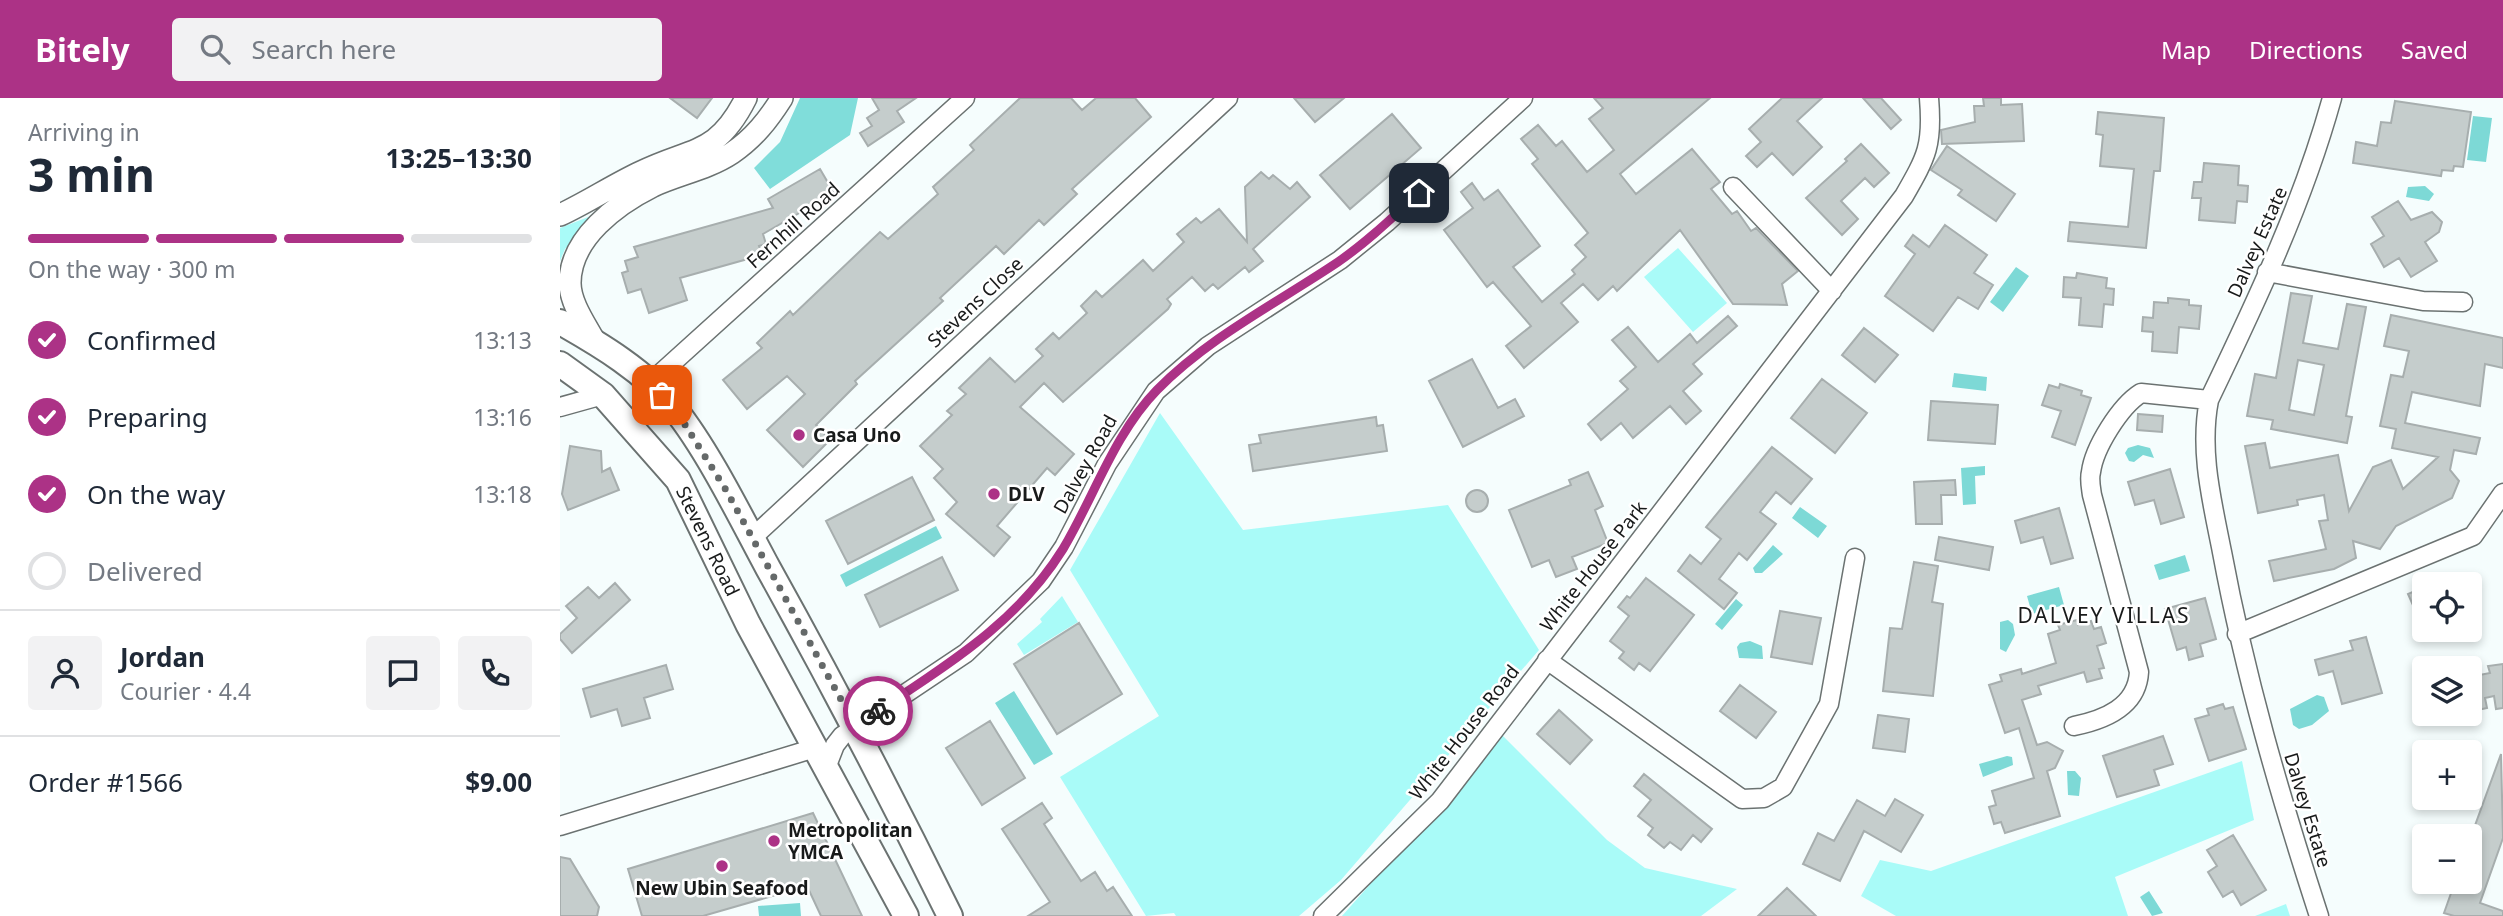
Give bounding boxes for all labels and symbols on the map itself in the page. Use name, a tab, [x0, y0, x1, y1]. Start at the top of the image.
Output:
pin	[1389, 163, 1449, 223]
street label: Fernhill Road	[741, 176, 845, 274]
street label: Dalvey Estate	[2221, 182, 2293, 302]
street label: Stevens Close	[922, 251, 1028, 353]
pin	[632, 365, 692, 425]
street label: Dalvey Road	[1047, 410, 1123, 518]
place label: Casa Uno	[813, 422, 901, 448]
marker: Casa Uno	[791, 427, 807, 443]
place label: DLV	[1008, 481, 1045, 507]
street label: Stevens Road	[670, 482, 746, 600]
marker: DLV	[986, 486, 1002, 502]
street label: White House Park	[1534, 495, 1652, 637]
district label: DALVEY VILLAS	[2017, 601, 2191, 629]
street label: White House Road	[1403, 659, 1525, 805]
courier	[843, 676, 913, 746]
street label: Dalvey Estate	[2278, 749, 2338, 871]
place label: Metropolitan YMCA	[788, 817, 913, 865]
marker: Metropolitan YMCA	[766, 833, 782, 849]
marker: New Ubin Seafood	[714, 858, 730, 874]
place label: New Ubin Seafood	[635, 875, 809, 901]

